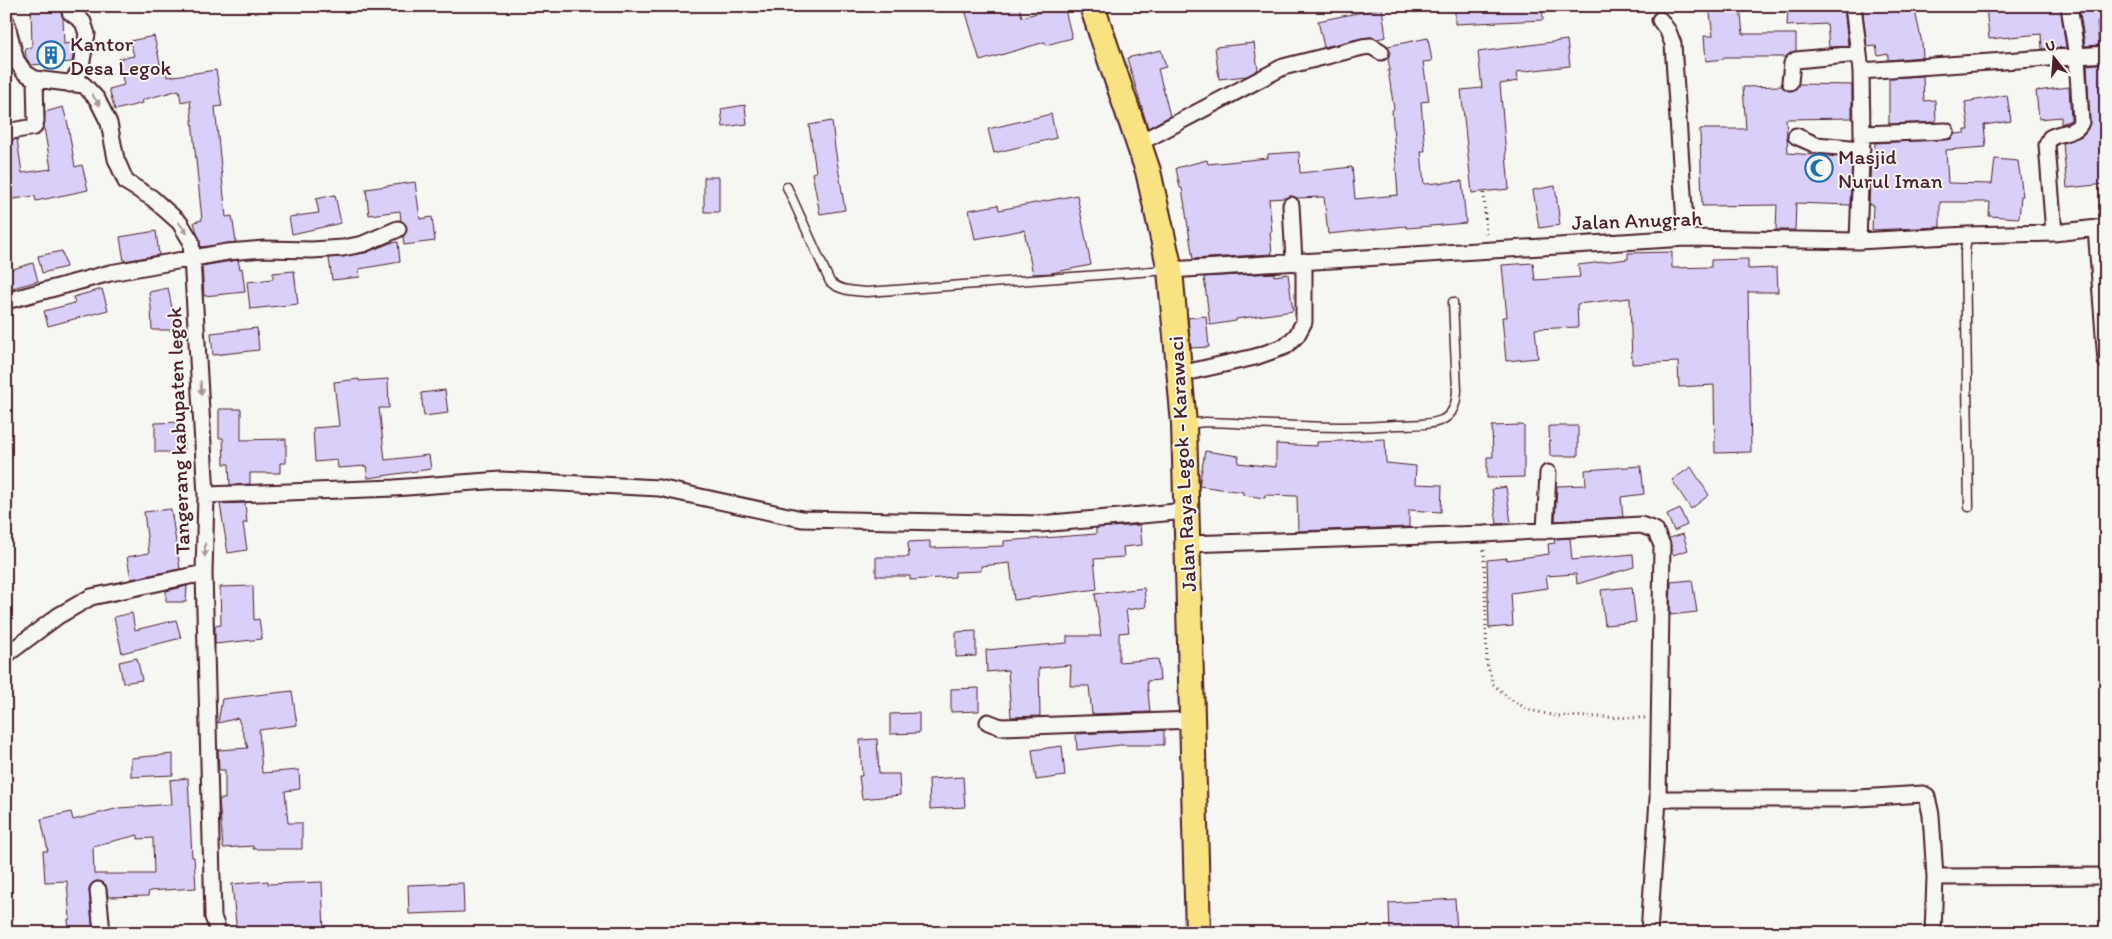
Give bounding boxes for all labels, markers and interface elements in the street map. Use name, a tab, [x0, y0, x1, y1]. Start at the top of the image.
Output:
place label: Kantor Desa Legok	[70, 31, 171, 80]
north arrow	[2030, 32, 2080, 82]
text: U	[2043, 37, 2057, 56]
building icon: Kantor Desa Legok	[36, 40, 66, 70]
one-way arrow	[91, 93, 101, 107]
place label: Masjid Nurul Iman	[1838, 144, 1943, 193]
mosque icon: Masjid Nurul Iman	[1804, 153, 1834, 183]
street label: Jalan Anugrah	[1571, 205, 1703, 235]
one-way arrow	[178, 221, 188, 235]
street label: Tangerang kabupaten legok	[161, 307, 195, 555]
street label: Jalan Raya Legok - Karawaci	[1163, 335, 1201, 593]
one-way arrow	[197, 380, 205, 396]
one-way arrow	[201, 543, 209, 559]

